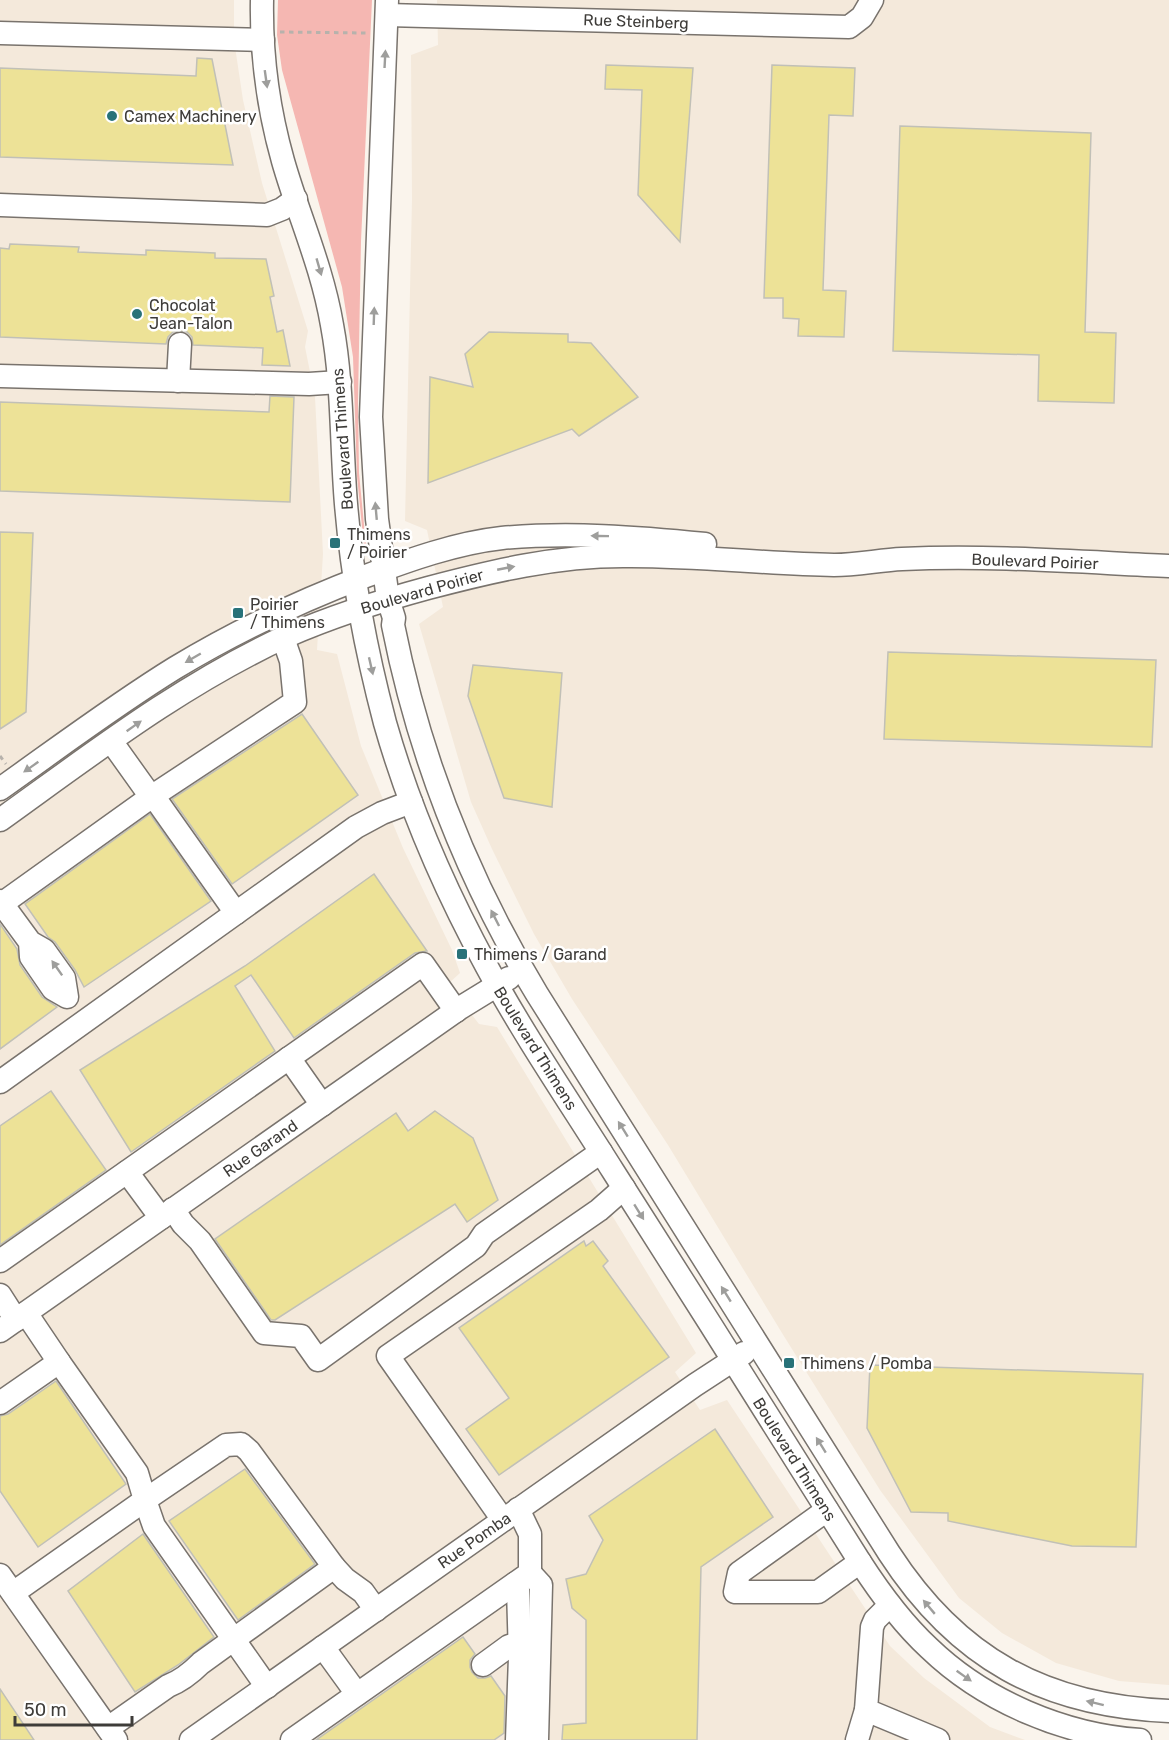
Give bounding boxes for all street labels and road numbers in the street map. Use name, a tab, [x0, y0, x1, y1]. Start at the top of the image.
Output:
street label: Rue Steinberg	[583, 10, 689, 33]
street label: Boulevard Thimens	[328, 367, 357, 510]
street label: Boulevard Poirier	[971, 550, 1099, 573]
street label: Boulevard Poirier	[358, 565, 486, 618]
street label: Boulevard Thimens	[490, 983, 581, 1114]
street label: Rue Garand	[219, 1116, 301, 1181]
street label: Boulevard Thimens	[749, 1394, 840, 1525]
street label: Rue Pomba	[434, 1508, 515, 1573]

